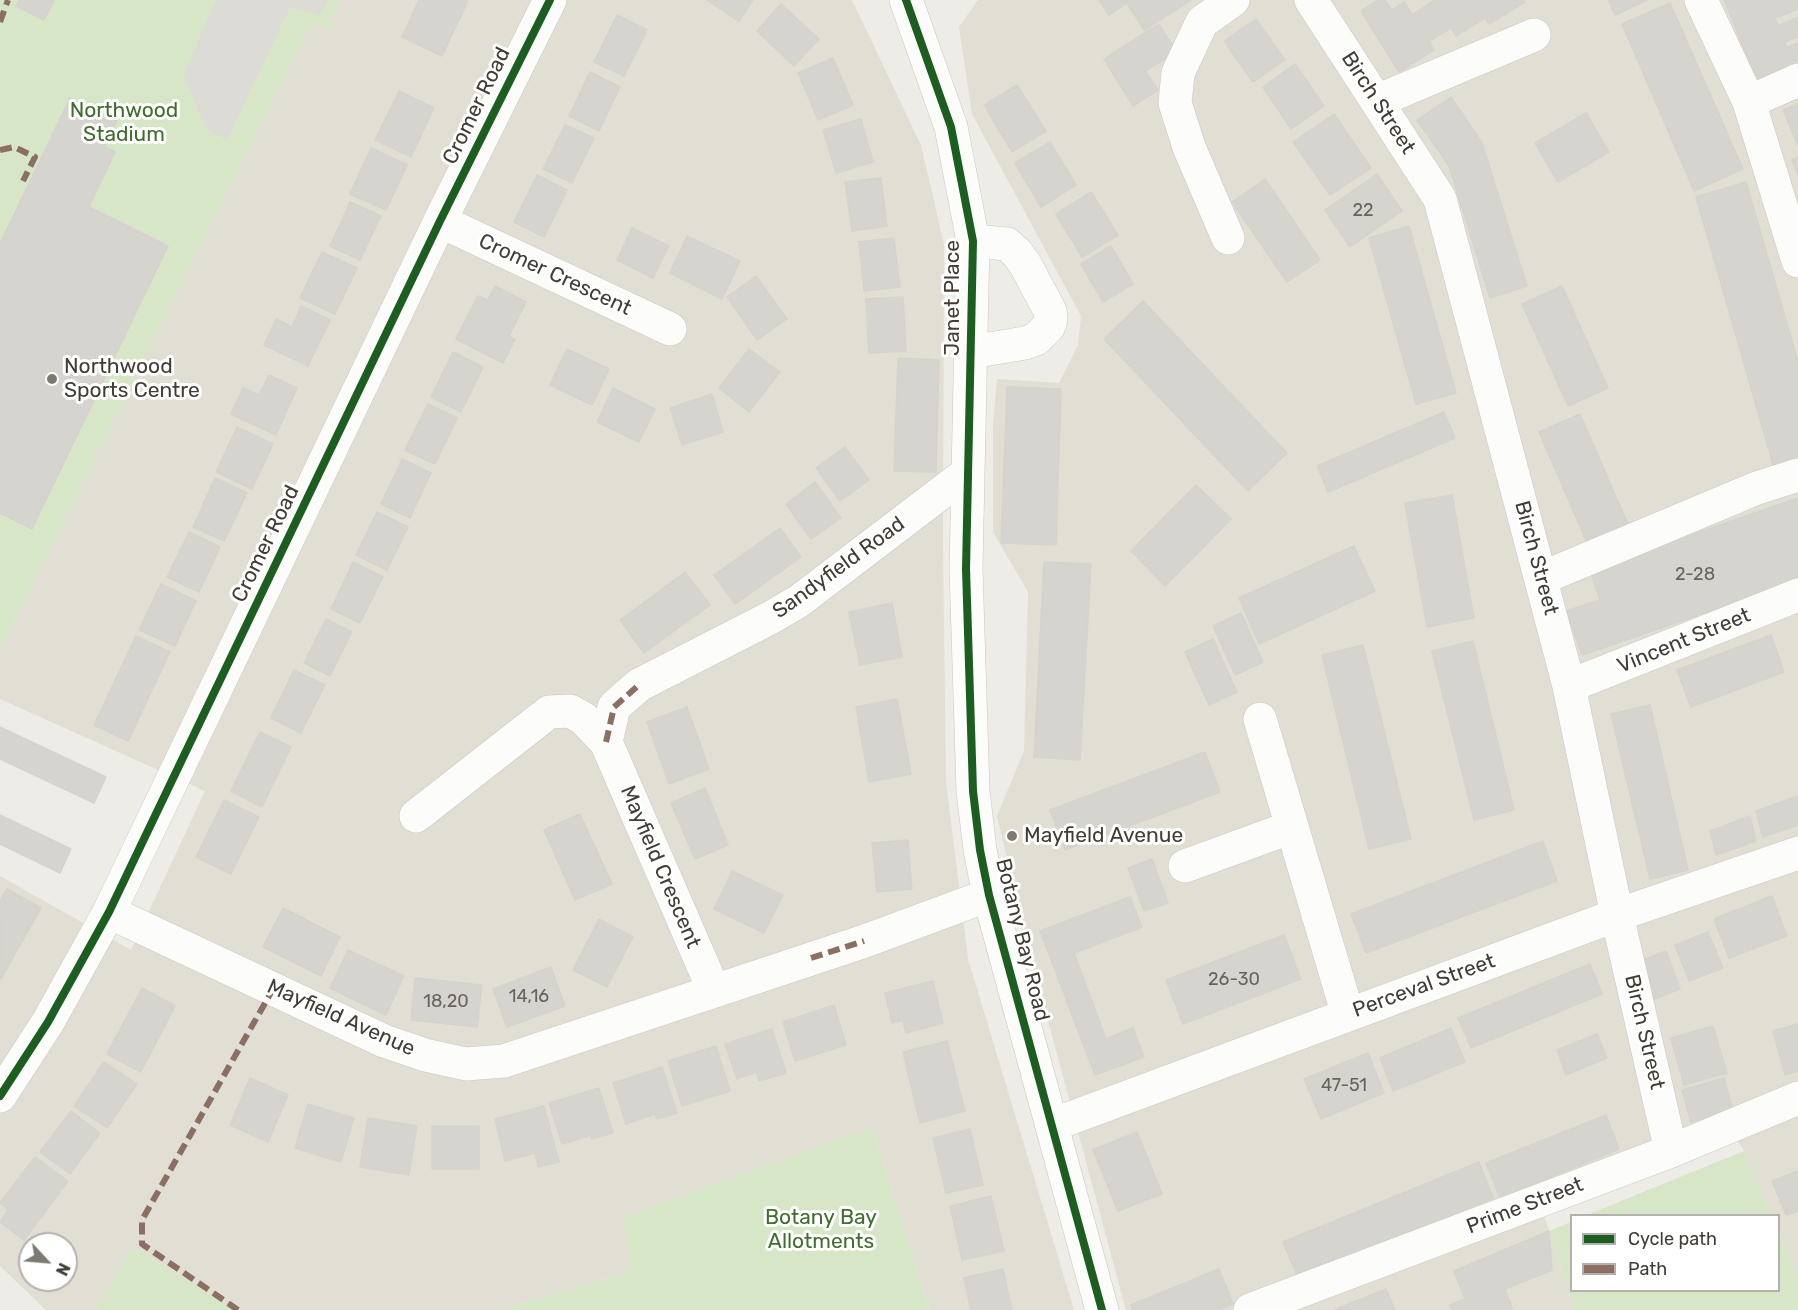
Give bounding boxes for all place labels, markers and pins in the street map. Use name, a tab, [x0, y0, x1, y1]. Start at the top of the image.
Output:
place label: Northwood Sports Centre	[64, 354, 200, 404]
marker: Northwood Sports Centre	[45, 372, 59, 386]
place label: Mayfield Avenue	[1024, 823, 1183, 849]
marker: Mayfield Avenue	[1005, 829, 1019, 843]

